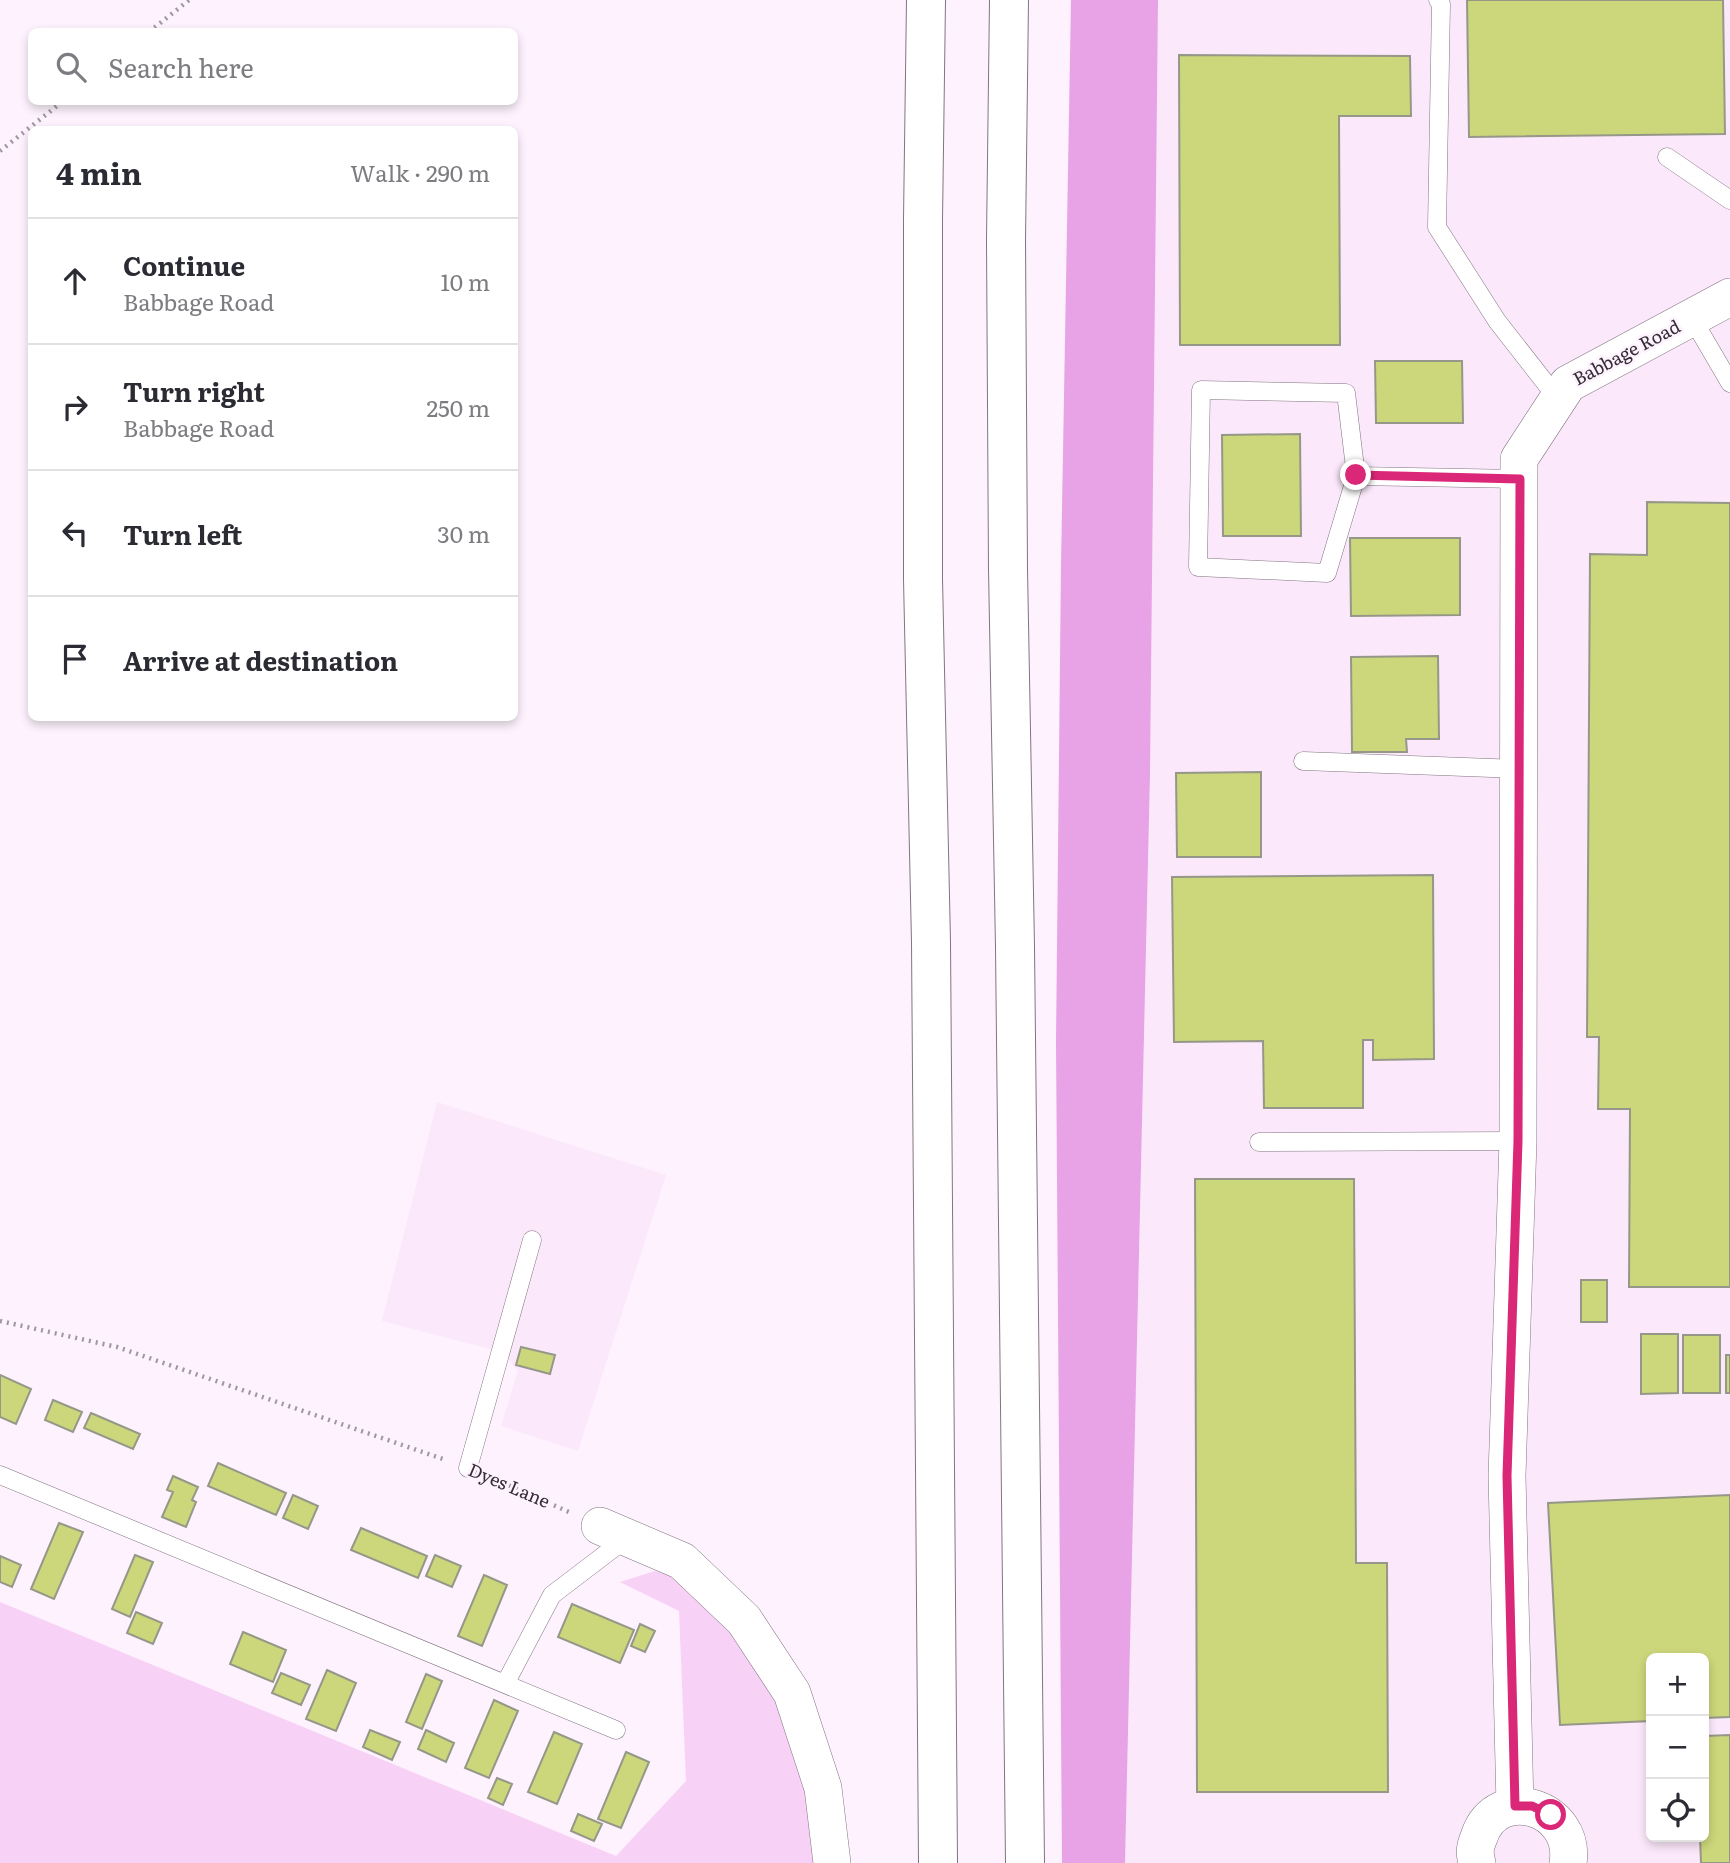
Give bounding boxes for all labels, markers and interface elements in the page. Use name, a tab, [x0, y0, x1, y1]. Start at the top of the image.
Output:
search box	[28, 28, 518, 105]
text: Search here	[108, 47, 254, 86]
icon: search	[52, 48, 90, 86]
text: 4 min	[56, 150, 142, 194]
text: Walk · 290 m	[350, 155, 490, 189]
text: Continue	[123, 245, 245, 284]
icon: ahead	[56, 262, 94, 300]
text: 10 m	[440, 264, 490, 298]
text: Babbage Road	[123, 284, 274, 318]
street label: Babbage Road	[1568, 312, 1685, 391]
text: Turn right	[123, 371, 265, 410]
icon: right	[56, 388, 94, 426]
text: 250 m	[426, 390, 490, 424]
text: Babbage Road	[123, 410, 274, 444]
route end	[1340, 459, 1371, 490]
icon: left	[56, 514, 94, 552]
text: Turn left	[123, 514, 242, 553]
text: 30 m	[437, 516, 490, 550]
icon: arrive	[56, 640, 94, 678]
text: Arrive at destination	[123, 640, 398, 679]
street label: Dyes Lane	[465, 1455, 555, 1514]
map controls	[1646, 1653, 1709, 1842]
button: +	[1646, 1653, 1709, 1716]
button: −	[1646, 1716, 1709, 1779]
button: locate	[1646, 1779, 1709, 1842]
route start	[1535, 1799, 1566, 1830]

